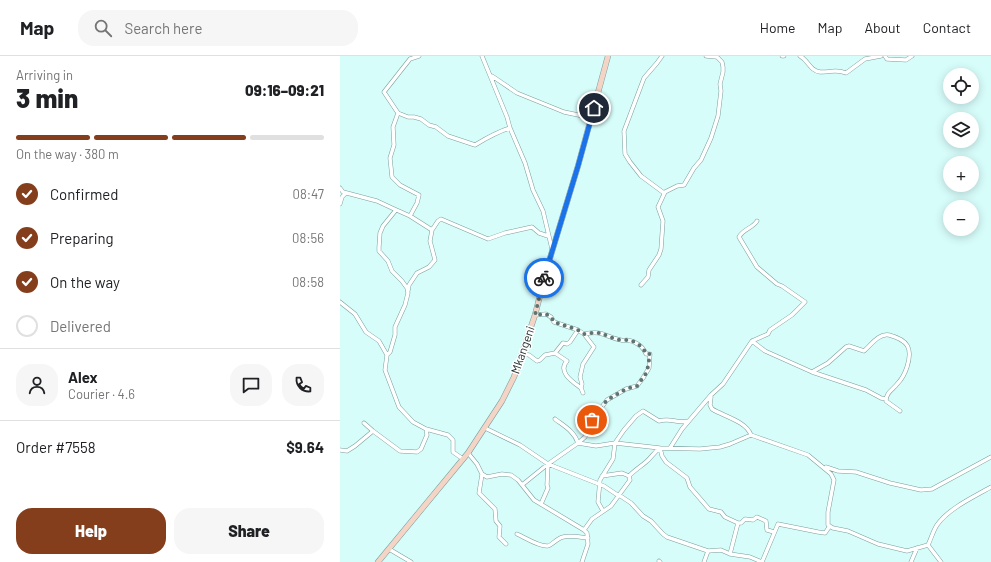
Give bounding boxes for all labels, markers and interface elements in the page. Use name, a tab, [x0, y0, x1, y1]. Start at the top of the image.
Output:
search box	[78, 10, 358, 46]
text: Map	[20, 16, 54, 39]
icon: search	[92, 17, 114, 39]
text: Search here	[124, 19, 202, 37]
text: Home	[760, 19, 796, 36]
text: Map	[818, 19, 842, 36]
text: About	[864, 19, 901, 36]
text: Contact	[923, 19, 971, 36]
text: Arriving in	[16, 67, 73, 83]
map controls	[943, 68, 979, 236]
button: locate	[943, 68, 979, 104]
text: 09:16–09:21	[245, 81, 324, 99]
text: 3 min	[16, 82, 78, 113]
pin	[577, 91, 611, 125]
icon: home	[583, 97, 605, 119]
button: layers	[943, 112, 979, 148]
text: On the way · 380 m	[16, 146, 119, 162]
button: +	[943, 156, 979, 192]
icon: check	[16, 183, 38, 205]
text: Confirmed	[50, 185, 118, 203]
text: 08:47	[293, 186, 324, 202]
button: −	[943, 200, 979, 236]
icon: check	[16, 227, 38, 249]
text: Preparing	[50, 229, 114, 247]
text: 08:56	[292, 230, 324, 246]
courier	[524, 258, 564, 298]
icon: bike	[533, 267, 555, 289]
icon: check	[16, 271, 38, 293]
text: On the way	[50, 273, 120, 291]
text: 08:58	[292, 274, 324, 290]
text: Delivered	[50, 317, 111, 335]
street label: Mkangeni	[507, 324, 537, 375]
button: person	[16, 364, 58, 406]
button: chat	[230, 364, 272, 406]
button: phone	[282, 364, 324, 406]
text: Alex	[68, 368, 98, 386]
text: Courier · 4.6	[68, 386, 135, 402]
pin	[575, 403, 609, 437]
icon: bag	[581, 409, 603, 431]
text: Order #7558	[16, 438, 96, 456]
text: $9.64	[286, 438, 324, 456]
button: Help	[16, 508, 166, 554]
button: Share	[174, 508, 324, 554]

